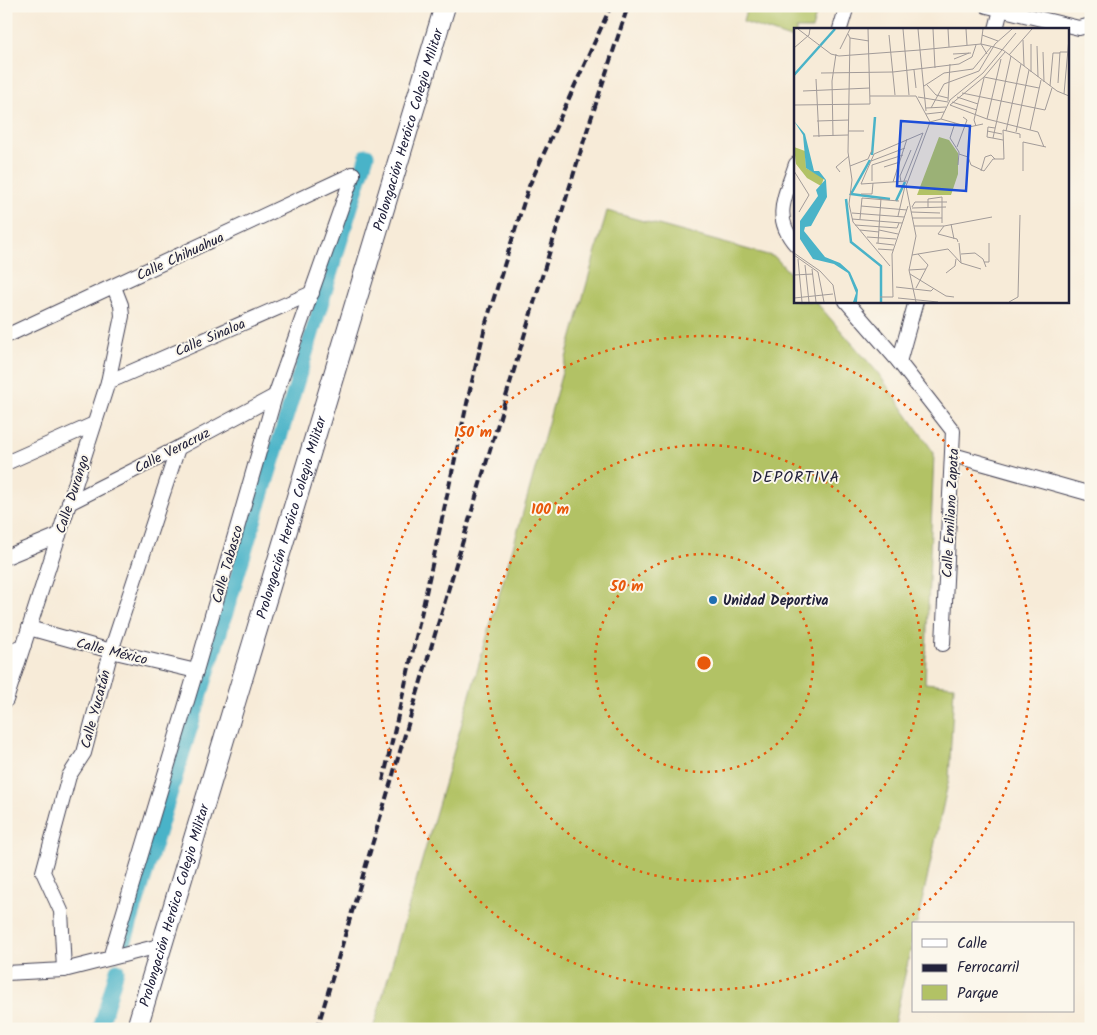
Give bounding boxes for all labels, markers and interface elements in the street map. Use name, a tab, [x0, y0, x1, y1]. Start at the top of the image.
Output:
street label: Prolongación Heróico Colegio Militar	[368, 25, 450, 234]
inset map	[794, 28, 1070, 302]
street label: Calle Chihuahua	[133, 227, 228, 287]
street label: Calle Sinaloa	[172, 313, 249, 363]
street label: Prolongación Heróico Colegio Militar	[251, 412, 333, 622]
text: 150 m	[454, 421, 492, 445]
street label: Calle Veracruz	[131, 422, 214, 479]
street label: Calle Emiliano Zapata	[937, 448, 965, 578]
street label: Calle Durango	[50, 452, 96, 536]
district label: DEPORTIVA	[752, 465, 840, 490]
text: 100 m	[531, 498, 569, 522]
street label: Calle Tabasco	[206, 523, 250, 606]
text: 50 m	[609, 575, 644, 599]
place label: Unidad Deportiva	[723, 590, 829, 612]
marker: Unidad Deportiva	[707, 594, 719, 606]
street label: Calle México	[74, 632, 150, 671]
centre of rings	[695, 654, 713, 672]
street label: Calle Yucatán	[75, 667, 117, 751]
street label: Prolongación Heróico Colegio Militar	[134, 800, 216, 1009]
legend	[912, 922, 1074, 1012]
text: Calle	[957, 932, 987, 956]
text: Ferrocarril	[957, 956, 1020, 980]
text: Parque	[957, 982, 998, 1006]

